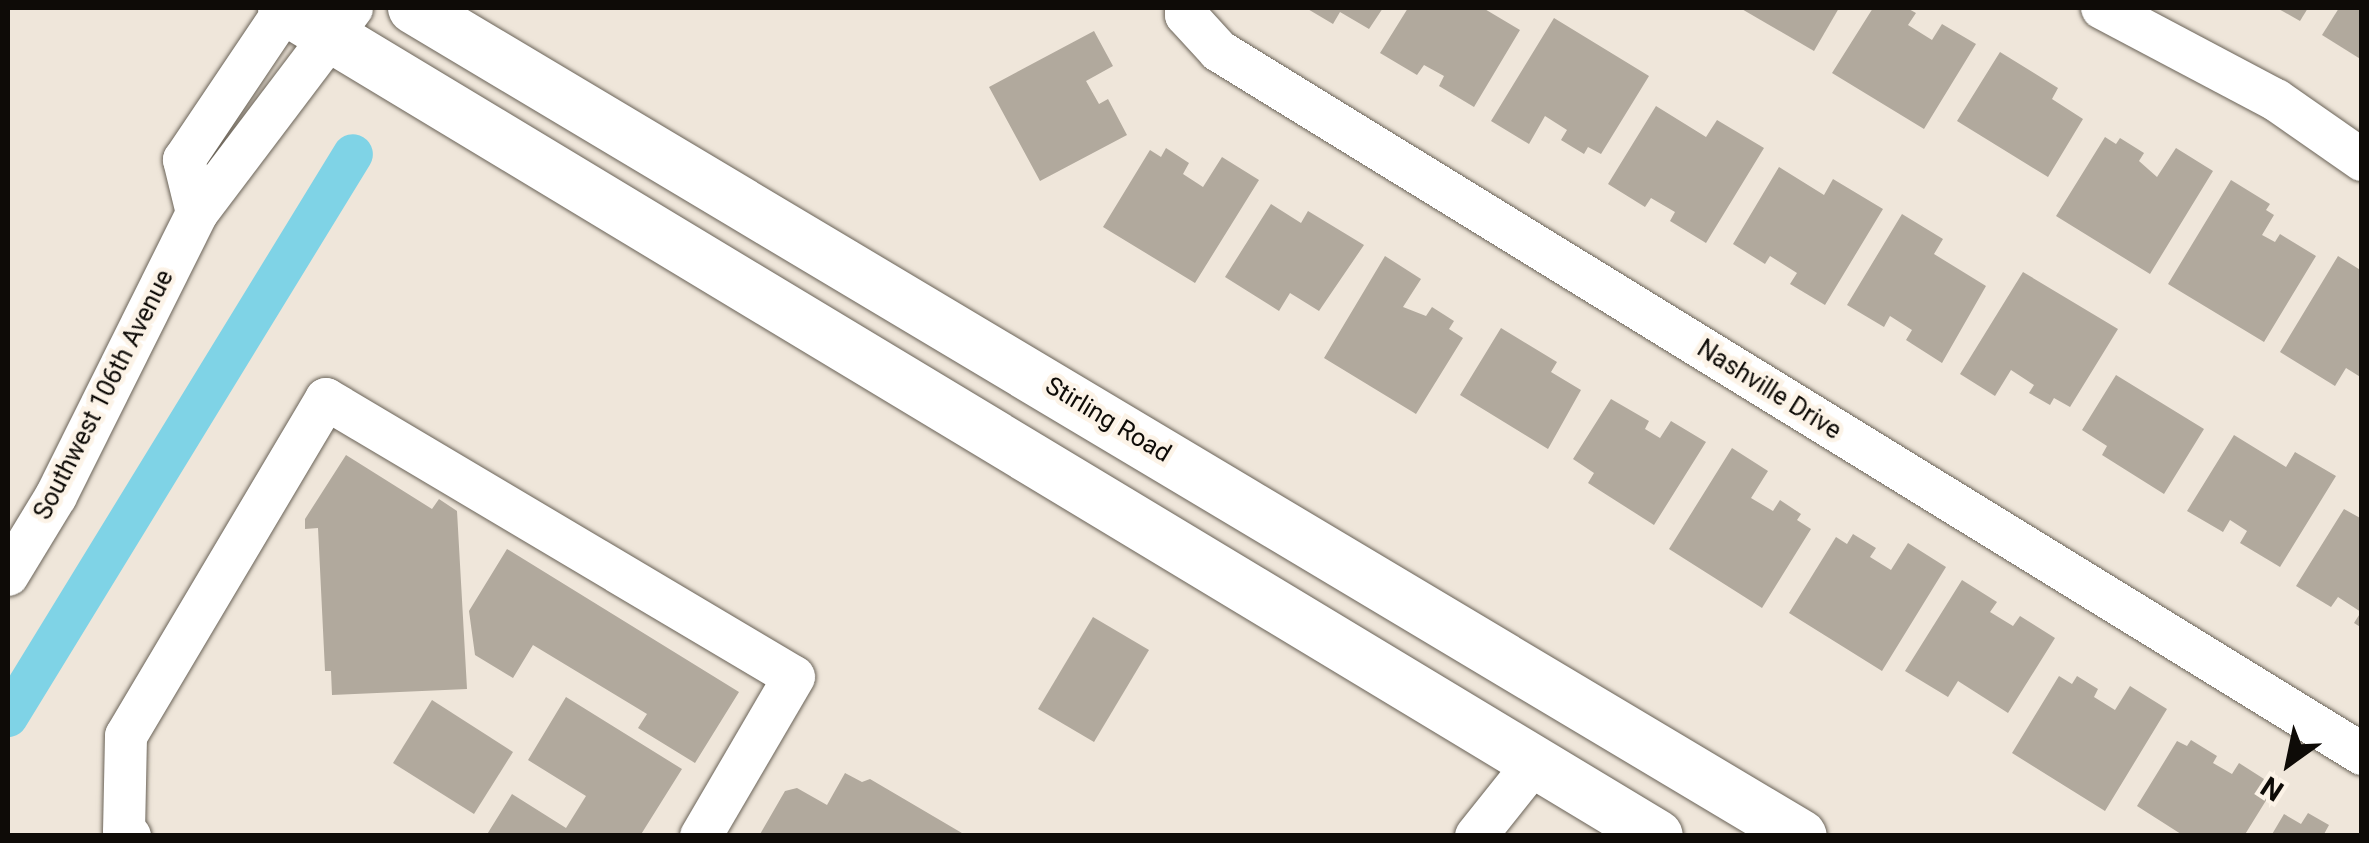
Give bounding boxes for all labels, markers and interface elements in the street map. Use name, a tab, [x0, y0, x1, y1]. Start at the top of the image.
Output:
street label: Southwest 106th Avenue	[28, 265, 180, 525]
street label: Nashville Drive	[1691, 334, 1847, 446]
street label: Stirling Road	[1040, 371, 1176, 469]
north arrow	[2239, 713, 2339, 813]
text: N	[2255, 769, 2290, 808]

